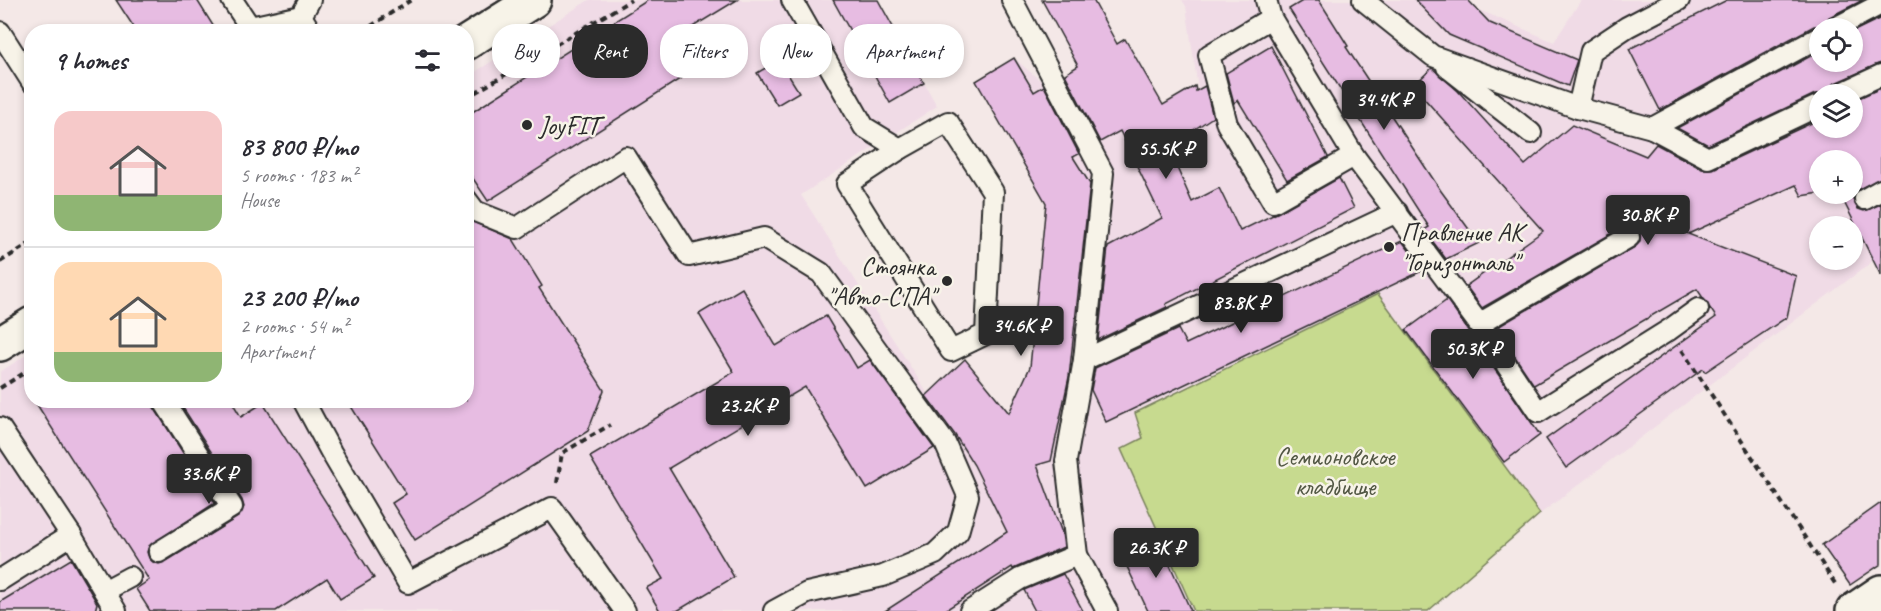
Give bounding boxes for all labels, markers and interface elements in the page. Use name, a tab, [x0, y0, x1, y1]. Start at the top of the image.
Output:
map controls	[1809, 18, 1863, 270]
button: locate	[1809, 18, 1863, 72]
chip: Buy	[492, 24, 560, 78]
chip: Rent	[572, 24, 648, 78]
chip: Filters	[660, 24, 748, 78]
chip: New	[760, 24, 832, 78]
chip: Apartment	[844, 24, 964, 78]
text: 9 homes	[54, 44, 127, 77]
icon: filters	[411, 44, 444, 77]
pin: 34.4K ₽	[1329, 80, 1439, 131]
button: layers	[1809, 84, 1863, 138]
text: 34.4K ₽	[1356, 87, 1412, 112]
place label: JoyFIT	[537, 109, 606, 142]
marker: JoyFIT	[520, 118, 534, 132]
pin: 55.5K ₽	[1111, 129, 1221, 180]
text: 83 800 ₽/mo	[240, 130, 358, 163]
icon: home	[102, 135, 174, 207]
text: 55.5K ₽	[1138, 136, 1194, 161]
button: +	[1809, 150, 1863, 204]
text: 5 rooms · 183 m²	[240, 163, 357, 188]
text: House	[240, 188, 279, 213]
pin: 30.8K ₽	[1593, 195, 1703, 246]
text: 30.8K ₽	[1620, 202, 1676, 227]
place label: Правление АК "Горизонталь"	[1401, 216, 1528, 279]
button: −	[1809, 216, 1863, 270]
marker: Правление АК "Горизонталь"	[1382, 240, 1396, 254]
place label: Стоянка "Авто-СПА"	[827, 250, 940, 313]
marker: Стоянка "Авто-СПА"	[940, 274, 954, 288]
text: 23 200 ₽/mo	[240, 281, 358, 314]
pin: 83.8K ₽	[1186, 283, 1296, 334]
icon: home	[102, 286, 174, 358]
text: 83.8K ₽	[1213, 290, 1269, 315]
pin: 34.6K ₽	[966, 306, 1076, 357]
text: 34.6K ₽	[993, 313, 1049, 338]
text: 2 rooms · 54 m²	[240, 314, 348, 339]
pin: 50.3K ₽	[1418, 329, 1528, 380]
text: 50.3K ₽	[1445, 336, 1501, 361]
text: Apartment	[240, 339, 313, 364]
pin: 23.2K ₽	[693, 386, 803, 437]
text: 23.2K ₽	[720, 393, 776, 418]
park label: Семионовское кладбище	[1275, 440, 1396, 503]
pin: 33.6K ₽	[154, 454, 264, 505]
text: 33.6K ₽	[181, 461, 237, 486]
pin: 26.3K ₽	[1101, 528, 1211, 579]
text: 26.3K ₽	[1128, 535, 1184, 560]

